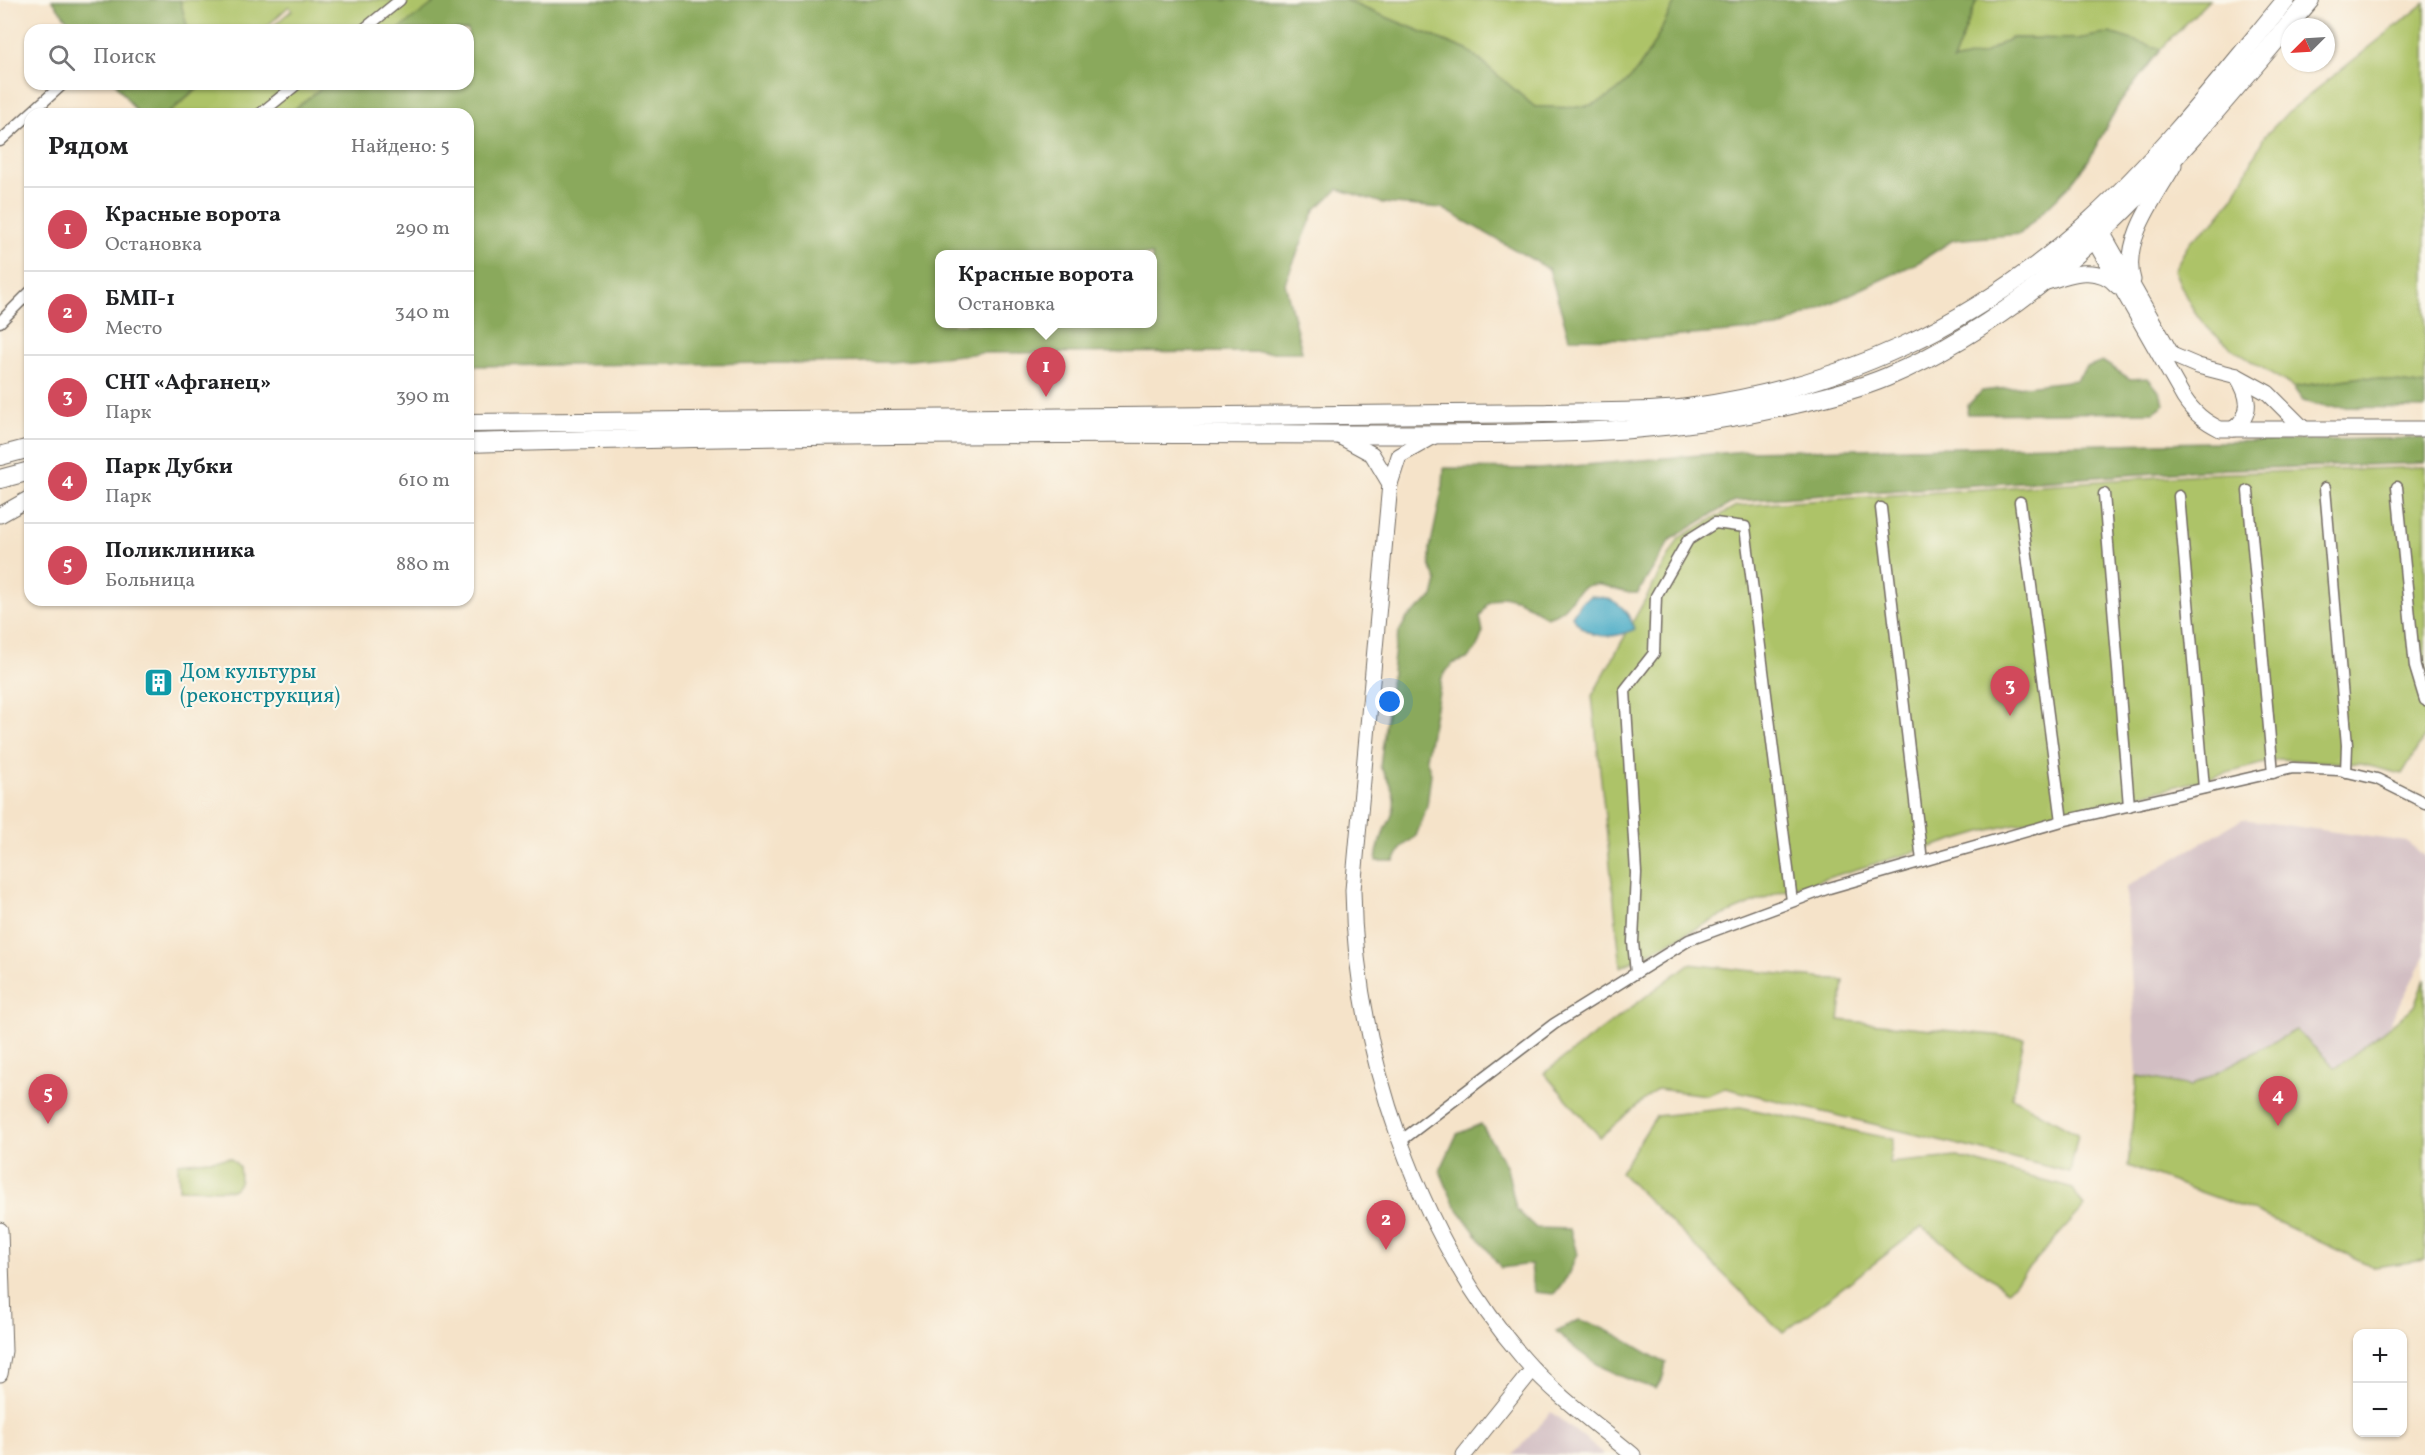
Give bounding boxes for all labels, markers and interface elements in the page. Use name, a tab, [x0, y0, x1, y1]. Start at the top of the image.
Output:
north arrow	[2281, 18, 2335, 72]
search box	[24, 24, 474, 90]
icon: search	[45, 41, 78, 74]
text: Поиск	[93, 42, 156, 73]
text: Рядом	[48, 129, 128, 165]
text: Найдено: 5	[351, 133, 450, 161]
text: Красные ворота	[105, 200, 281, 231]
text: 1	[63, 215, 72, 243]
text: 290 m	[395, 215, 450, 243]
text: Остановка	[105, 231, 202, 259]
popup	[935, 250, 1157, 328]
text: Красные ворота	[958, 260, 1134, 291]
text: БМП-1	[105, 284, 175, 315]
text: Остановка	[958, 291, 1055, 319]
text: 2	[62, 299, 73, 327]
text: 340 m	[394, 299, 450, 327]
text: Место	[105, 315, 162, 343]
pin: 1	[1026, 348, 1066, 397]
text: СНТ «Афганец»	[105, 368, 271, 399]
text: 3	[62, 383, 73, 411]
text: 390 m	[396, 383, 450, 411]
text: Парк	[105, 399, 151, 427]
text: Парк Дубки	[105, 452, 233, 483]
text: 4	[61, 467, 74, 495]
text: 610 m	[398, 467, 450, 495]
text: Парк	[105, 483, 151, 511]
text: Поликлиника	[105, 536, 255, 567]
text: 5	[63, 551, 72, 579]
text: 880 m	[396, 551, 450, 579]
text: Больница	[105, 567, 195, 595]
place label: Дом культуры (реконструкция)	[180, 658, 340, 711]
pin: 3	[1990, 666, 2030, 716]
building icon: Дом культуры (реконструкция)	[143, 667, 175, 699]
your location	[1375, 687, 1404, 716]
pin: 5	[28, 1074, 68, 1124]
pin: 4	[2258, 1076, 2298, 1126]
pin: 2	[1366, 1200, 1406, 1250]
map controls	[2353, 1329, 2407, 1437]
button: +	[2353, 1329, 2407, 1383]
button: −	[2353, 1383, 2407, 1437]

